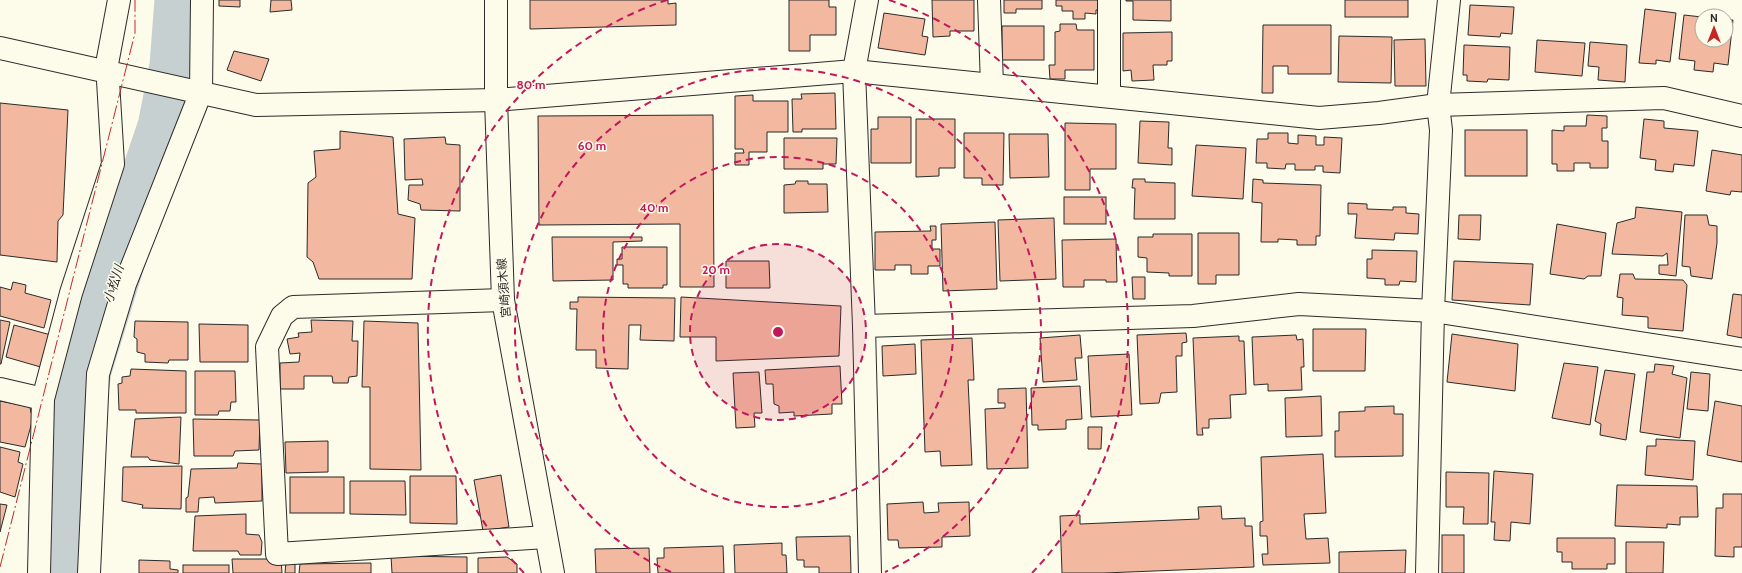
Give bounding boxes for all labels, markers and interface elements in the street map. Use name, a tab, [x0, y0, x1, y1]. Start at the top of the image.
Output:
north arrow	[1694, 8, 1734, 48]
text: N	[1710, 11, 1718, 25]
text: 80 m	[517, 77, 545, 92]
text: 60 m	[578, 138, 606, 153]
text: 40 m	[639, 200, 669, 215]
street label: 宮崎須木線	[493, 257, 514, 319]
water label: 小松川	[99, 261, 127, 305]
text: 20 m	[702, 262, 730, 277]
centre of rings	[771, 325, 785, 339]

